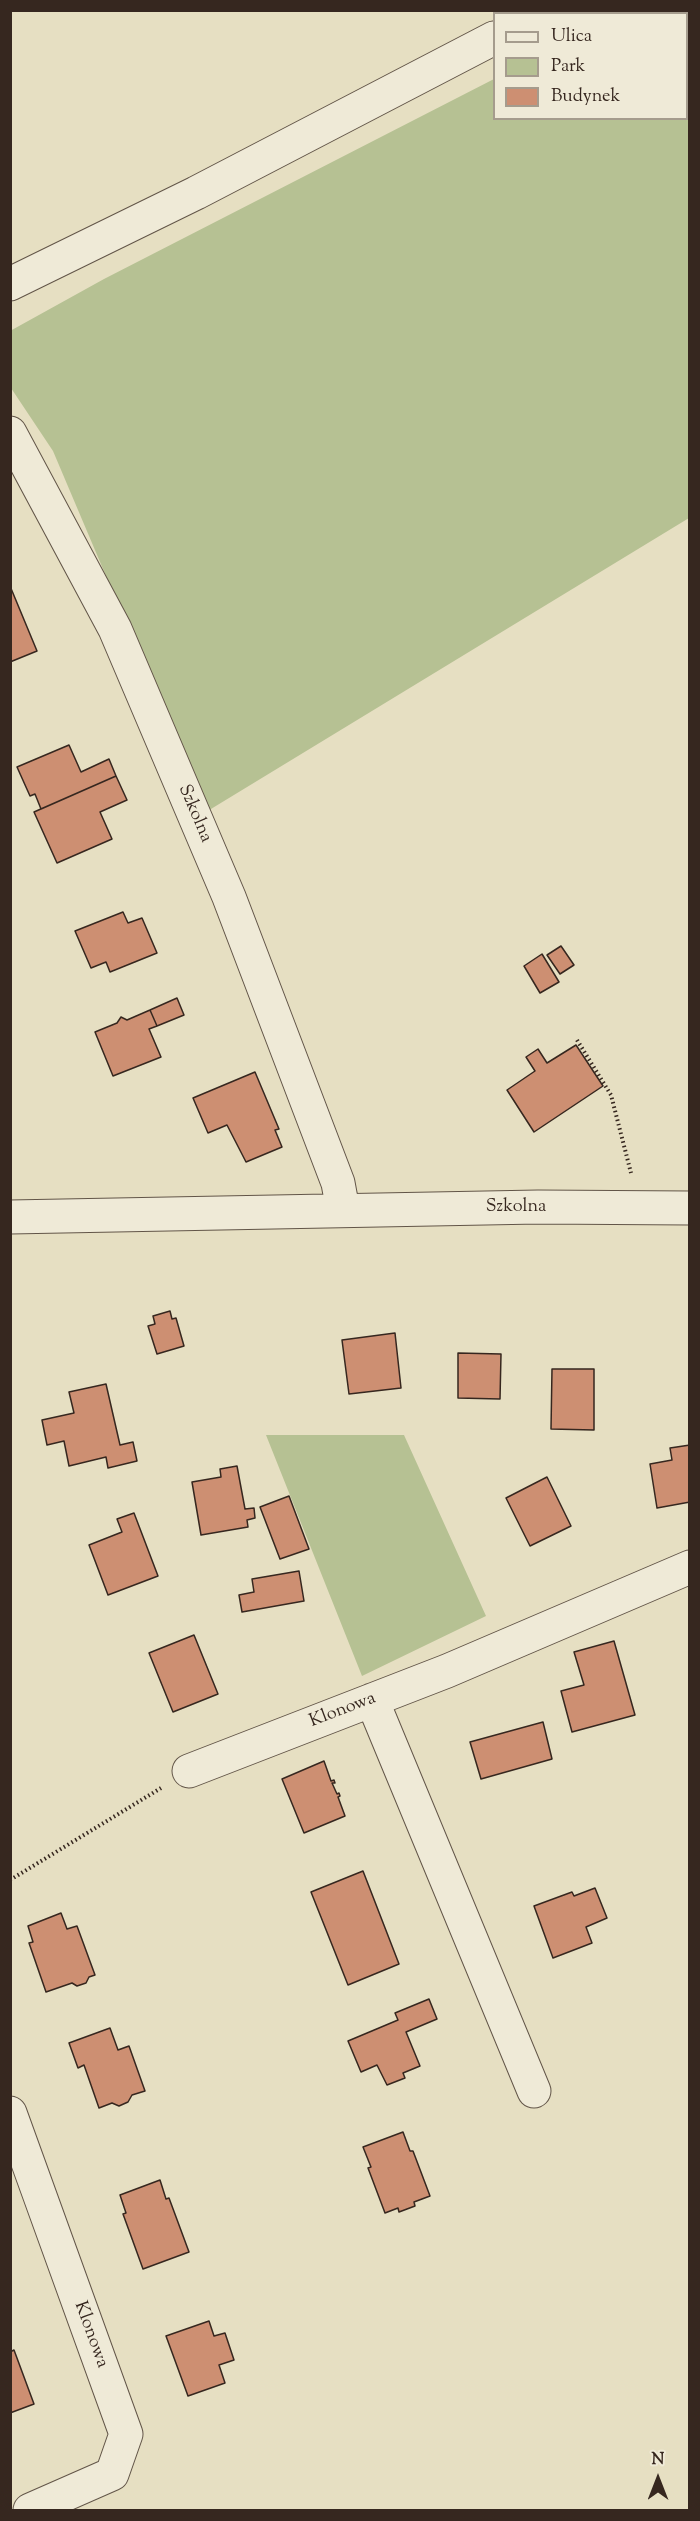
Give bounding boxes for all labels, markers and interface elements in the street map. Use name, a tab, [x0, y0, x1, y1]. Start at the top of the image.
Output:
legend	[493, 12, 688, 120]
text: Ulica	[551, 24, 592, 50]
text: Park	[551, 54, 585, 80]
text: Budynek	[551, 84, 620, 110]
street label: Szkolna	[172, 782, 216, 846]
street label: Szkolna	[486, 1197, 546, 1219]
street label: Klonowa	[307, 1689, 379, 1733]
street label: Klonowa	[68, 2299, 112, 2371]
north arrow	[628, 2449, 688, 2509]
text: N	[652, 2449, 664, 2472]

